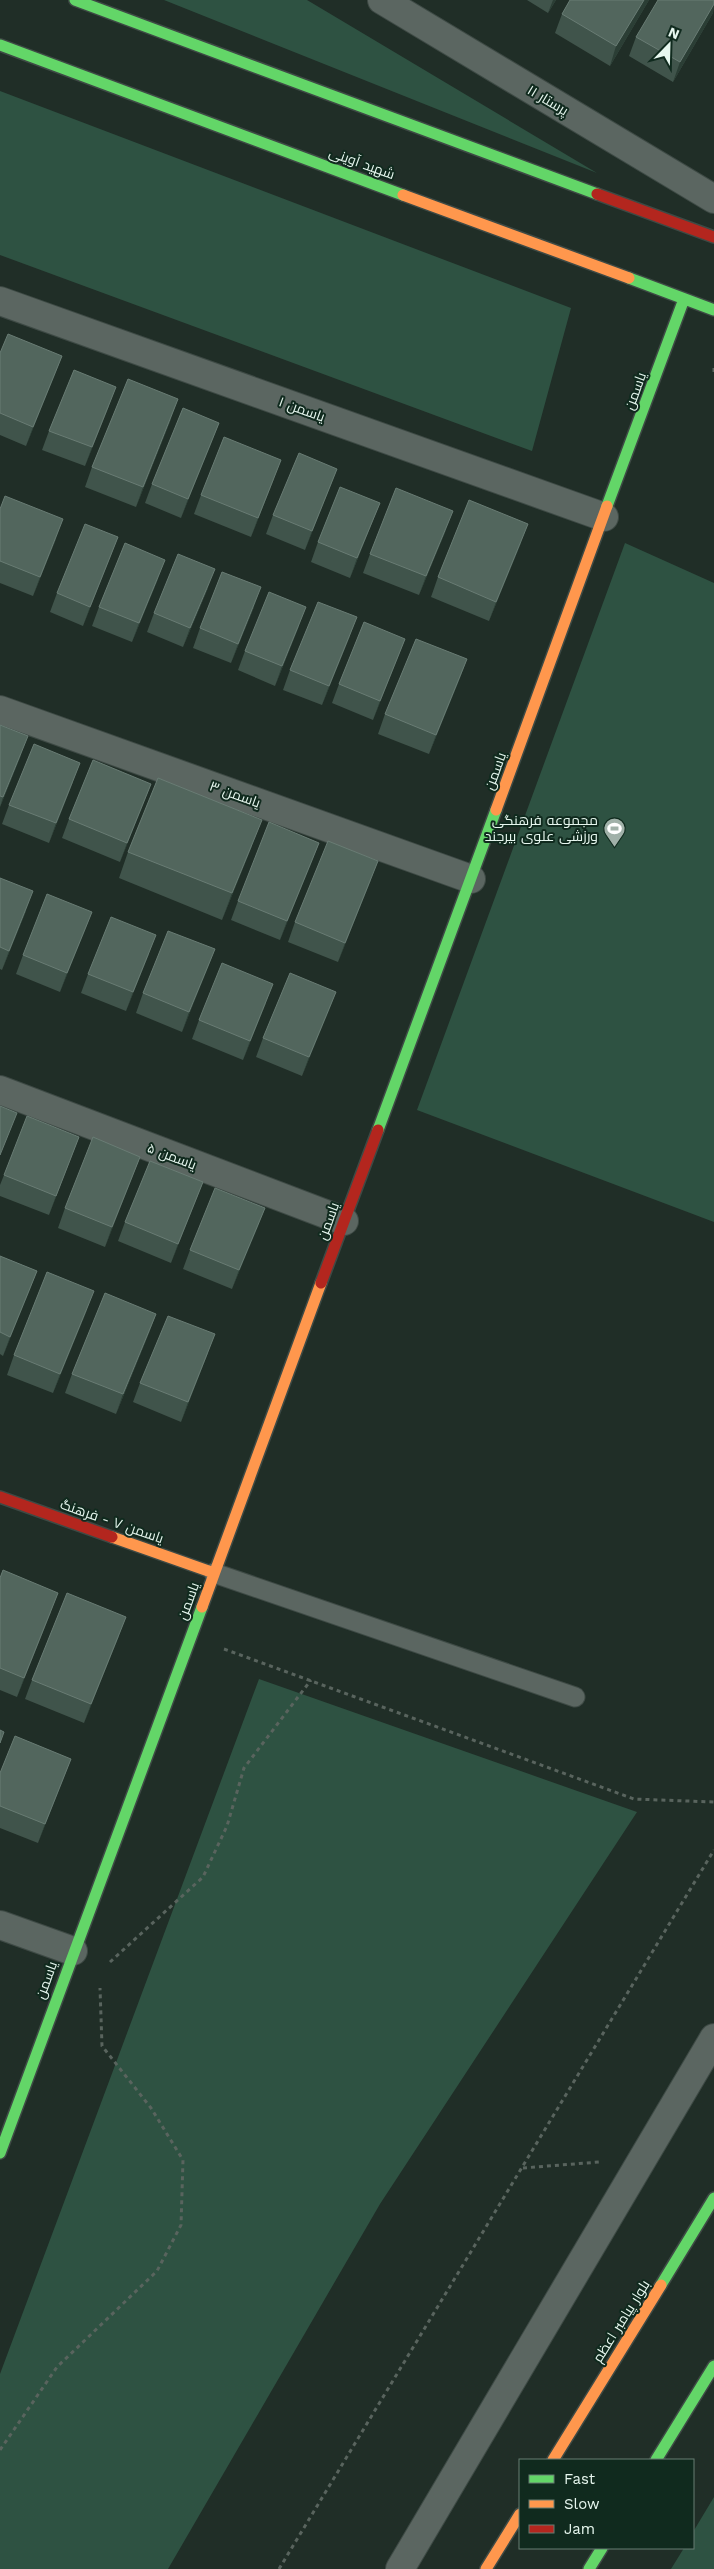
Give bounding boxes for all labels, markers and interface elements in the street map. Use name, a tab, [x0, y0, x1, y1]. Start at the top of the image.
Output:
north arrow	[644, 20, 694, 70]
text: N	[666, 24, 682, 42]
street label: پرستار ۱۱	[524, 82, 572, 120]
street label: شهید آوینی	[327, 144, 397, 182]
street label: یاسمن	[621, 370, 649, 412]
street label: یاسمن ۱	[277, 393, 327, 425]
street label: یاسمن	[481, 750, 509, 792]
street label: یاسمن ۳	[207, 777, 263, 811]
place label: مجموعه فرهنگی ورزشی علوی بیرجند	[485, 812, 598, 844]
sports icon: مجموعه فرهنگی ورزشی علوی بیرجند	[602, 816, 626, 847]
street label: یاسمن ۵	[145, 1139, 199, 1173]
street label: یاسمن	[314, 1200, 342, 1242]
street label: یاسمن ۷ - فرهنگ	[58, 1496, 166, 1546]
street label: یاسمن	[174, 1580, 202, 1622]
street label: یاسمن	[32, 1959, 60, 2001]
street label: بلوار پیامبر اعظم	[589, 2277, 654, 2366]
legend	[519, 2459, 694, 2549]
text: Fast	[564, 2470, 596, 2488]
text: Slow	[564, 2495, 600, 2513]
text: Jam	[564, 2520, 595, 2538]

